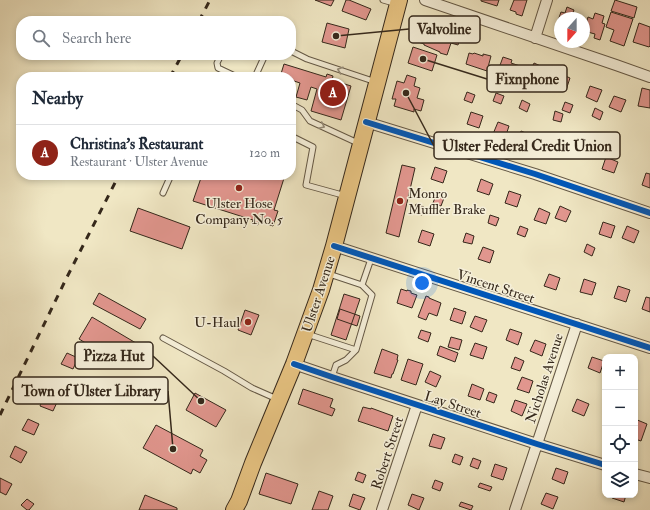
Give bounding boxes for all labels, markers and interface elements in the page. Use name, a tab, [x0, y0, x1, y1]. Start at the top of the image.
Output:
north arrow	[554, 12, 590, 48]
search box	[16, 16, 296, 60]
callout: Valvoline	[409, 16, 480, 43]
text: Valvoline	[416, 20, 472, 39]
icon: search	[30, 27, 52, 49]
text: Search here	[62, 29, 131, 48]
callout: Fixnphone	[487, 65, 567, 92]
one-way arrow	[337, 66, 344, 75]
text: Fixnphone	[495, 70, 560, 90]
pin: A	[320, 78, 346, 108]
text: Nearby	[32, 88, 83, 109]
one-way arrow	[317, 121, 325, 129]
callout: Ulster Federal Credit Union	[434, 132, 620, 159]
text: Christina's Restaurant	[70, 135, 203, 154]
text: Ulster Federal Credit Union	[442, 137, 612, 156]
text: A	[41, 145, 49, 161]
text: 120 m	[249, 145, 280, 161]
text: Restaurant · Ulster Avenue	[70, 154, 208, 170]
marker: Ulster Hose Company No. 5	[234, 183, 244, 193]
place label: Monro Muffler Brake	[408, 185, 486, 218]
place label: Ulster Hose Company No. 5	[195, 195, 284, 229]
marker: Monro Muffler Brake	[395, 196, 405, 206]
street label: Ulster Avenue	[298, 254, 339, 334]
street label: Vincent Street	[455, 266, 537, 307]
your location	[412, 273, 432, 293]
place label: U-Haul	[194, 314, 240, 331]
marker: U-Haul	[243, 317, 253, 327]
street label: Nicholas Avenue	[522, 331, 567, 425]
callout: Pizza Hut	[75, 342, 153, 369]
text: Pizza Hut	[83, 347, 145, 366]
map controls	[602, 354, 638, 498]
button: +	[602, 354, 638, 390]
callout: Town of Ulster Library	[13, 377, 168, 404]
text: Town of Ulster Library	[20, 382, 162, 402]
street label: Lay Street	[422, 387, 484, 423]
button: −	[602, 390, 638, 426]
street label: Robert Street	[368, 414, 407, 492]
button: locate	[602, 426, 638, 462]
button: layers	[602, 462, 638, 498]

